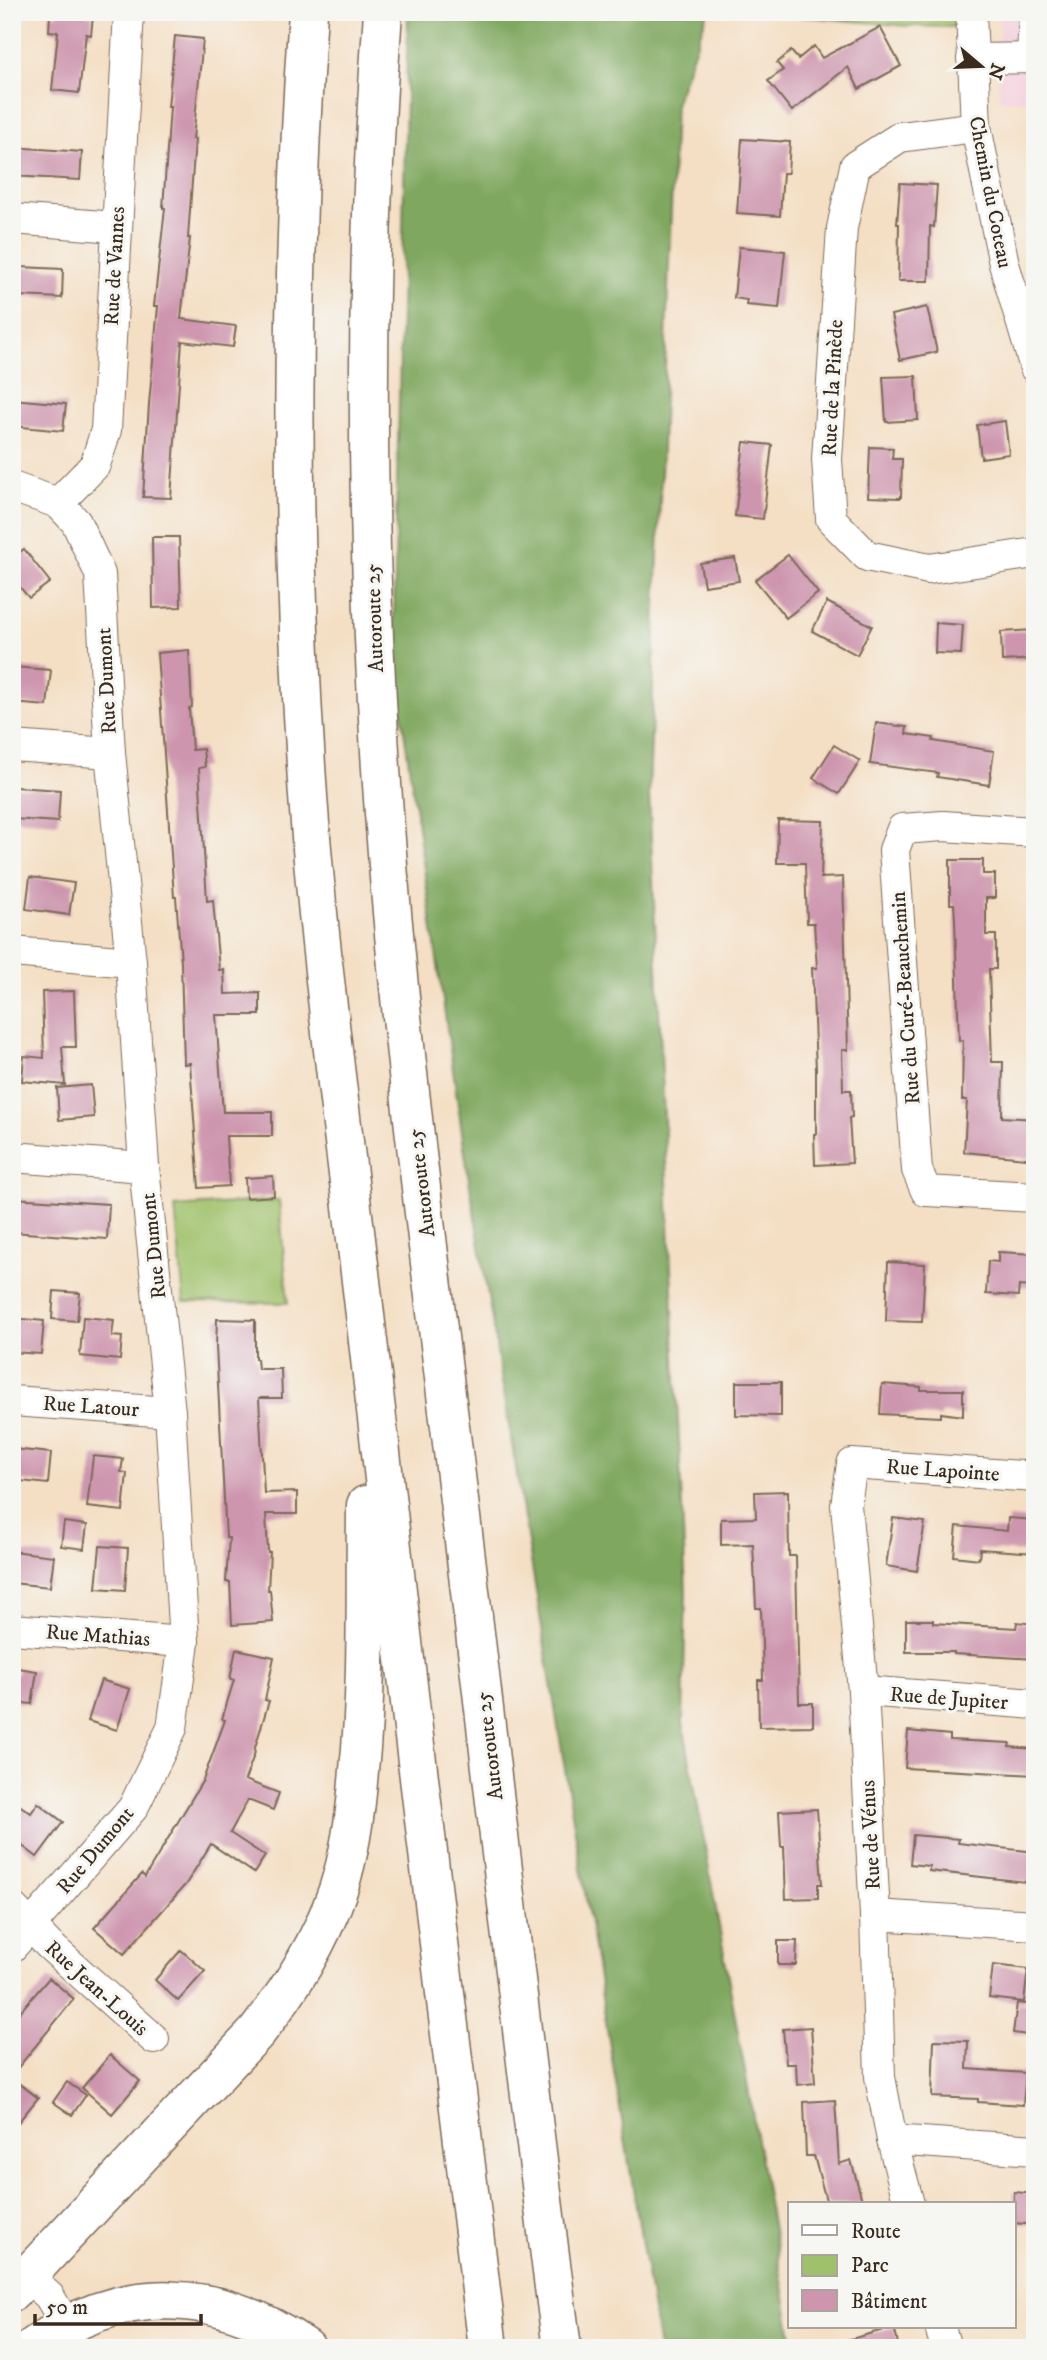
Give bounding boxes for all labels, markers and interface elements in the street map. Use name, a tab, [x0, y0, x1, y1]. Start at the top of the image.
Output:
north arrow	[946, 32, 1016, 102]
text: N	[982, 60, 1009, 83]
street label: Chemin du Coteau	[963, 114, 1017, 270]
street label: Rue de Vannes	[99, 206, 131, 326]
street label: Rue de la Pinède	[816, 319, 850, 457]
street label: Autoroute 25	[360, 563, 390, 673]
street label: Rue Dumont	[91, 627, 123, 735]
street label: Rue du Curé-Beauchemin	[886, 891, 926, 1105]
street label: Autoroute 25	[402, 1127, 442, 1239]
street label: Rue Dumont	[135, 1191, 172, 1300]
street label: Rue Latour	[42, 1391, 140, 1423]
street label: Rue Lapointe	[885, 1454, 1001, 1488]
street label: Rue Mathias	[45, 1619, 151, 1653]
street label: Rue de Jupiter	[889, 1682, 1009, 1716]
street label: Autoroute 25	[470, 1690, 510, 1802]
street label: Rue de Vénus	[855, 1779, 887, 1890]
street label: Rue Dumont	[52, 1801, 140, 1900]
street label: Rue Jean-Louis	[39, 1935, 153, 2042]
legend	[788, 2202, 1016, 2328]
text: Route	[851, 2219, 901, 2245]
text: Parc	[851, 2253, 889, 2279]
scale bar	[35, 2283, 201, 2327]
text: Bâtiment	[851, 2289, 928, 2315]
text: 50 m	[46, 2295, 88, 2321]

